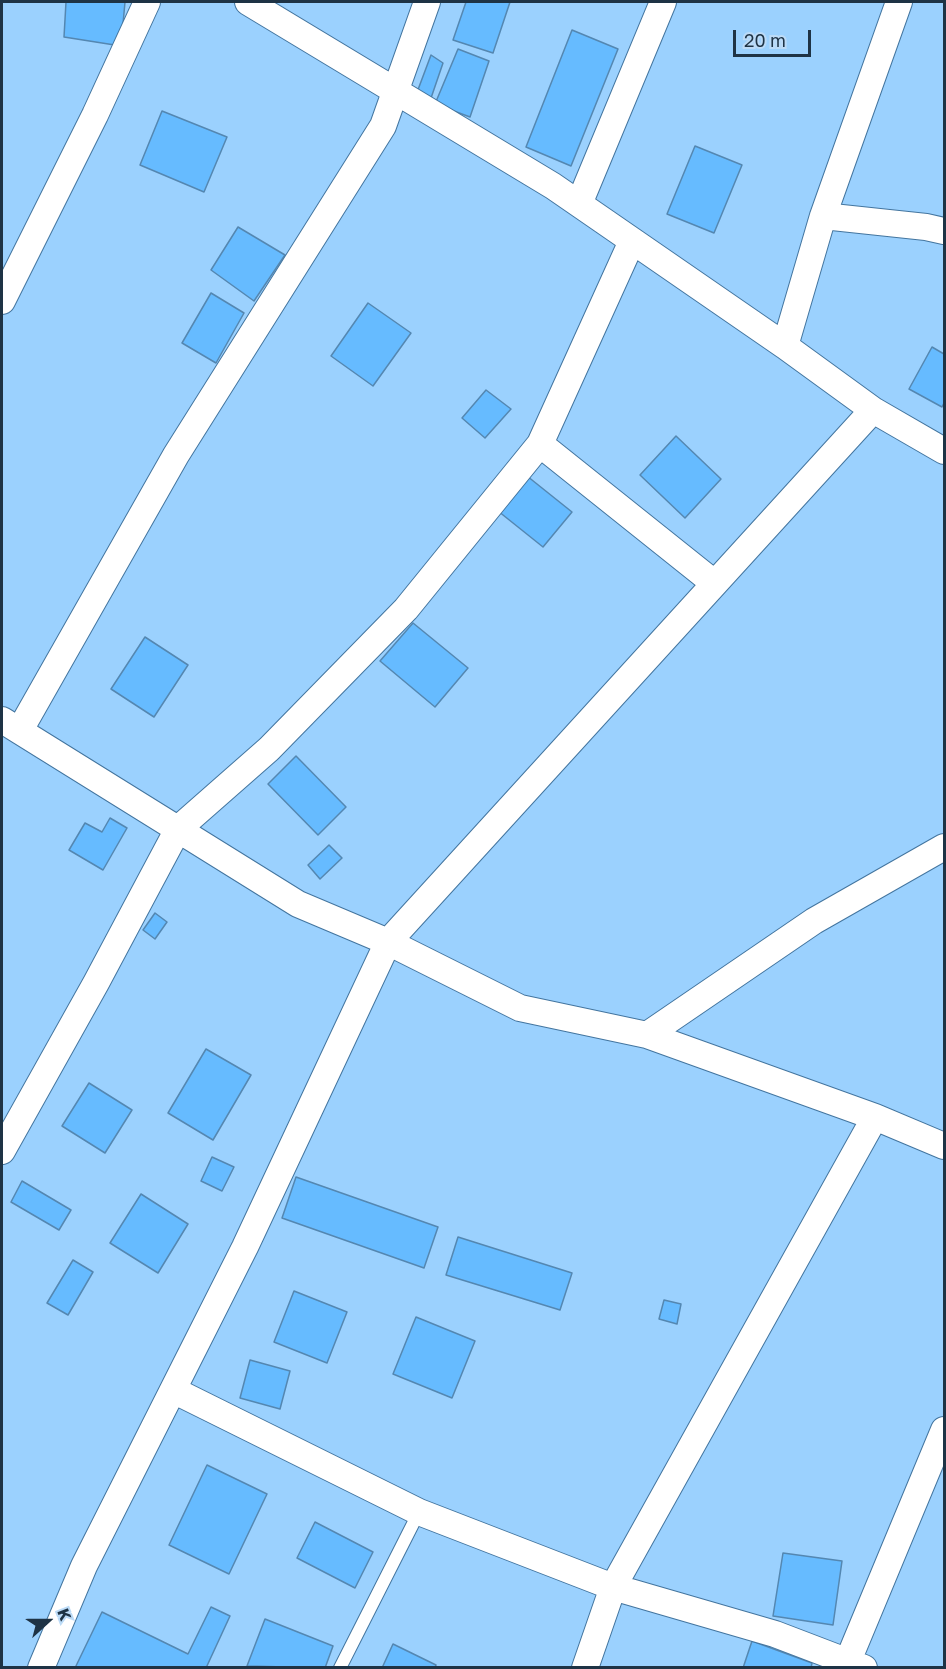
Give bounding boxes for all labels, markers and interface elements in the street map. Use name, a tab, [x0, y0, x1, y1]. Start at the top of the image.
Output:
scale bar	[736, 18, 814, 56]
text: 20 m	[744, 29, 786, 51]
north arrow	[18, 1591, 78, 1651]
text: K	[53, 1606, 76, 1624]

